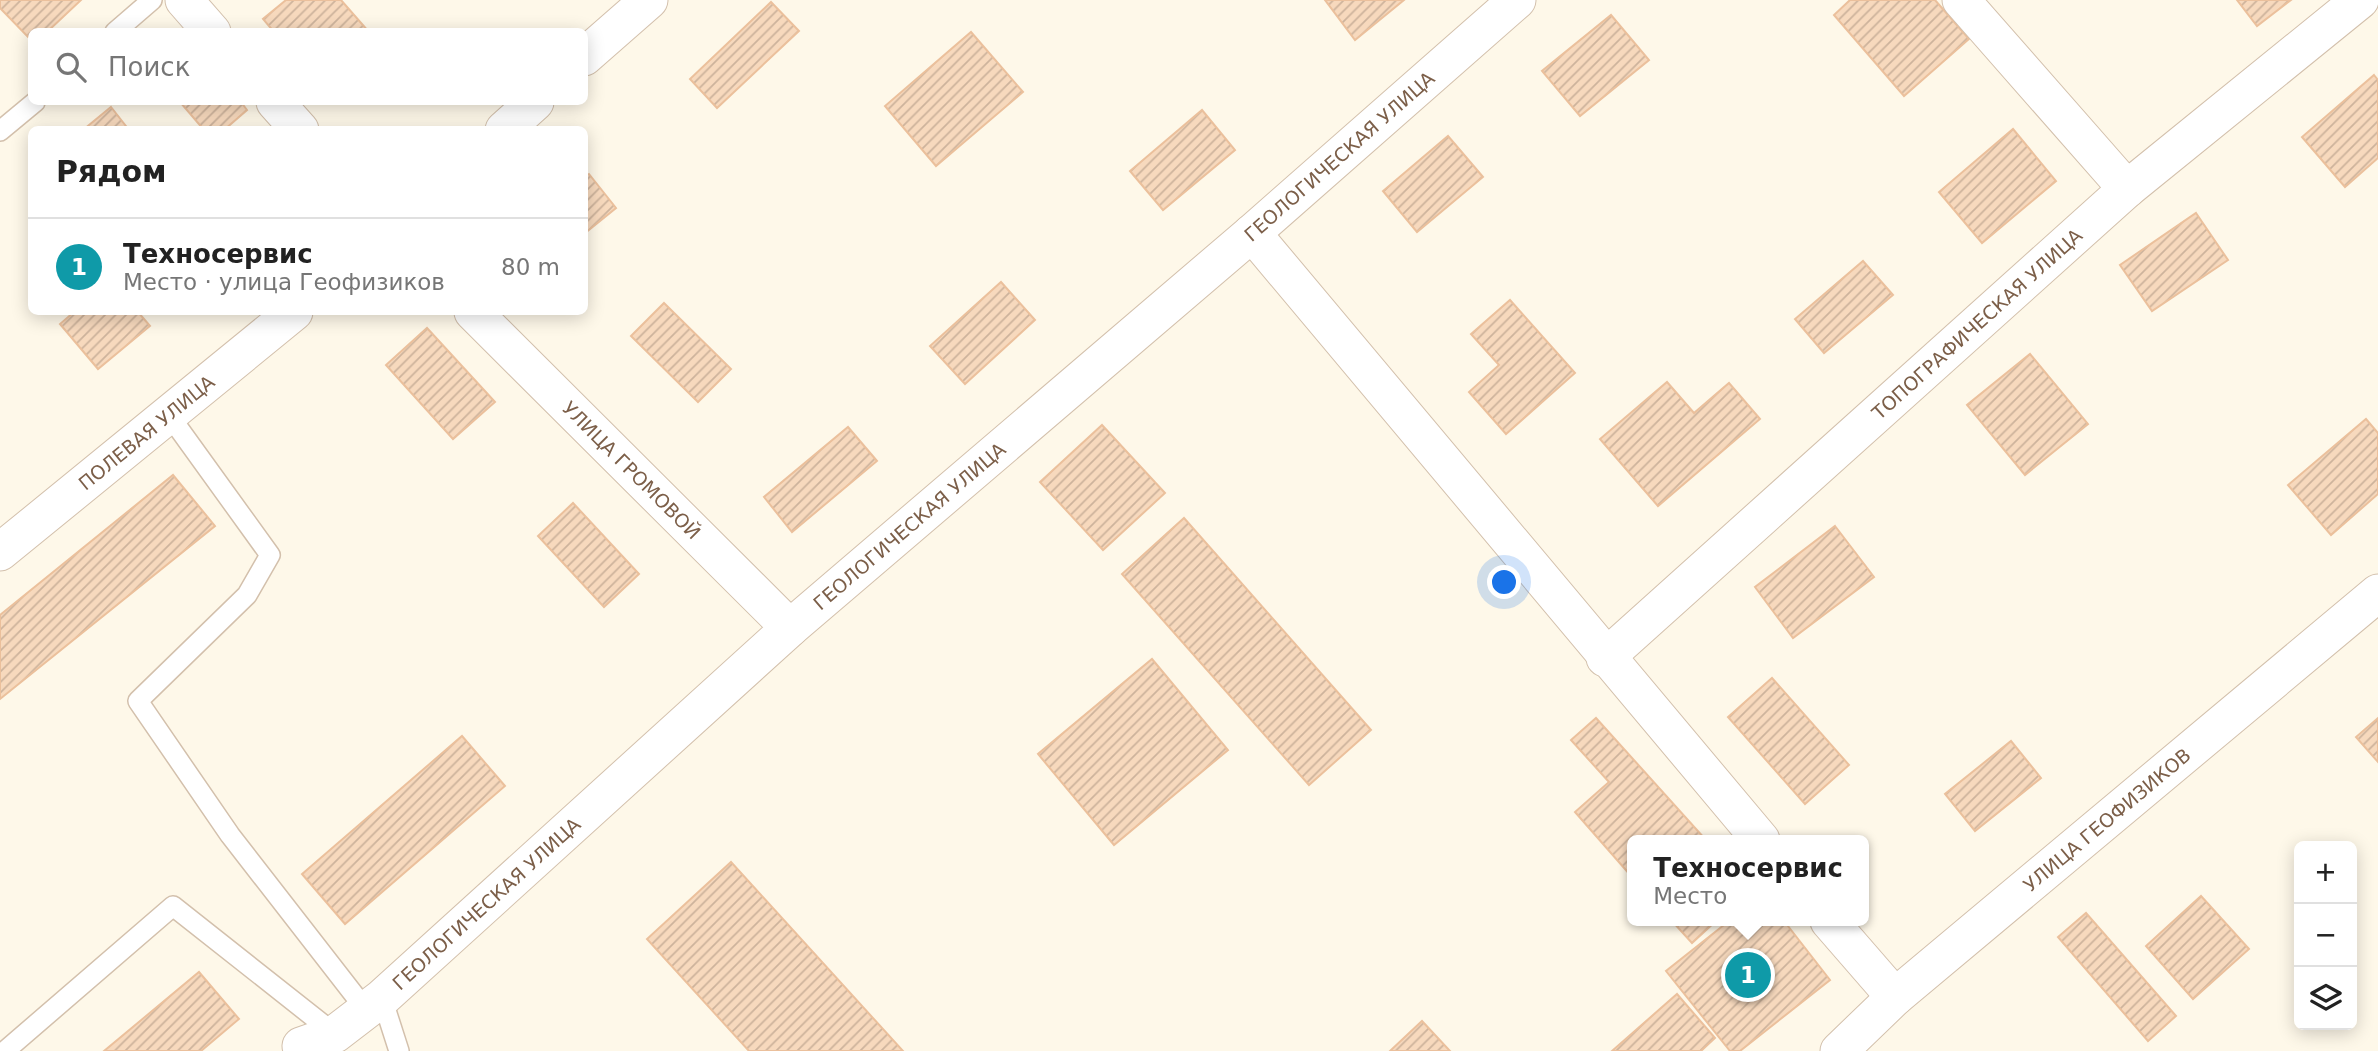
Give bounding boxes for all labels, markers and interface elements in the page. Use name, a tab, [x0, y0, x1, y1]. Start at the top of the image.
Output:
search box	[28, 28, 588, 105]
icon: search	[52, 48, 90, 86]
text: Поиск	[108, 52, 190, 82]
street label: ГЕОЛОГИЧЕСКАЯ УЛИЦА	[1240, 67, 1439, 246]
text: Рядом	[56, 154, 167, 189]
street label: ТОПОГРАФИЧЕСКАЯ УЛИЦА	[1867, 224, 2086, 424]
text: Техносервис	[123, 239, 313, 269]
text: 1	[71, 254, 87, 280]
text: 80 m	[501, 254, 560, 280]
text: Место · улица Геофизиков	[123, 269, 445, 295]
street label: ПОЛЕВАЯ УЛИЦА	[74, 371, 219, 494]
street label: УЛИЦА ГРОМОВОЙ	[558, 397, 705, 543]
street label: ГЕОЛОГИЧЕСКАЯ УЛИЦА	[809, 438, 1010, 614]
your location	[1487, 565, 1521, 599]
street label: УЛИЦА ГЕОФИЗИКОВ	[2019, 744, 2195, 896]
street label: ГЕОЛОГИЧЕСКАЯ УЛИЦА	[388, 813, 585, 994]
popup	[1627, 835, 1869, 926]
map controls	[2294, 841, 2357, 1030]
button: +	[2294, 841, 2357, 904]
text: Техносервис	[1653, 853, 1843, 883]
text: Место	[1653, 883, 1727, 909]
button: −	[2294, 904, 2357, 967]
pin: 1	[1725, 949, 1771, 1001]
button: layers	[2294, 967, 2357, 1030]

